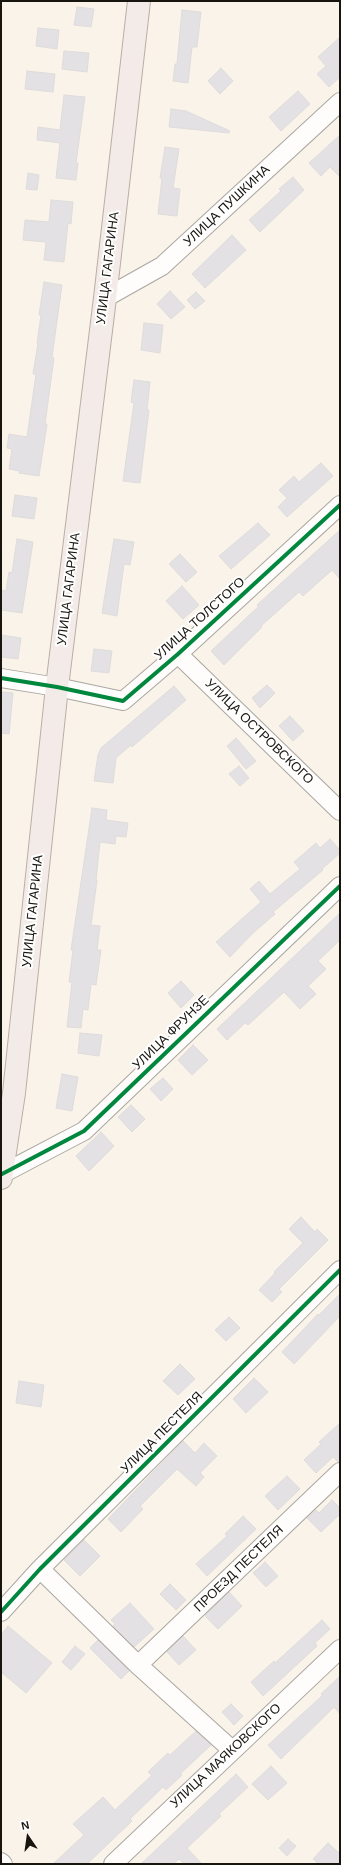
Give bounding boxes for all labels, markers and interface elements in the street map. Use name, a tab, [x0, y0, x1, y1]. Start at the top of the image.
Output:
street label: УЛИЦА ПУШКИНА	[181, 162, 273, 250]
street label: УЛИЦА ГАГАРИНА	[93, 211, 123, 325]
street label: УЛИЦА ГАГАРИНА	[54, 532, 84, 646]
street label: УЛИЦА ТОЛСТОГО	[152, 574, 248, 664]
street label: УЛИЦА ОСТРОВСКОГО	[202, 676, 316, 788]
street label: УЛИЦА ГАГАРИНА	[19, 854, 47, 968]
street label: УЛИЦА ФРУНЗЕ	[130, 993, 212, 1073]
street label: УЛИЦА ПЕСТЕЛЯ	[118, 1389, 206, 1477]
street label: ПРОЕЗД ПЕСТЕЛЯ	[191, 1522, 287, 1616]
street label: УЛИЦА МАЯКОВСКОГО	[167, 1701, 285, 1811]
north arrow	[8, 1817, 48, 1857]
text: N	[20, 1819, 31, 1832]

